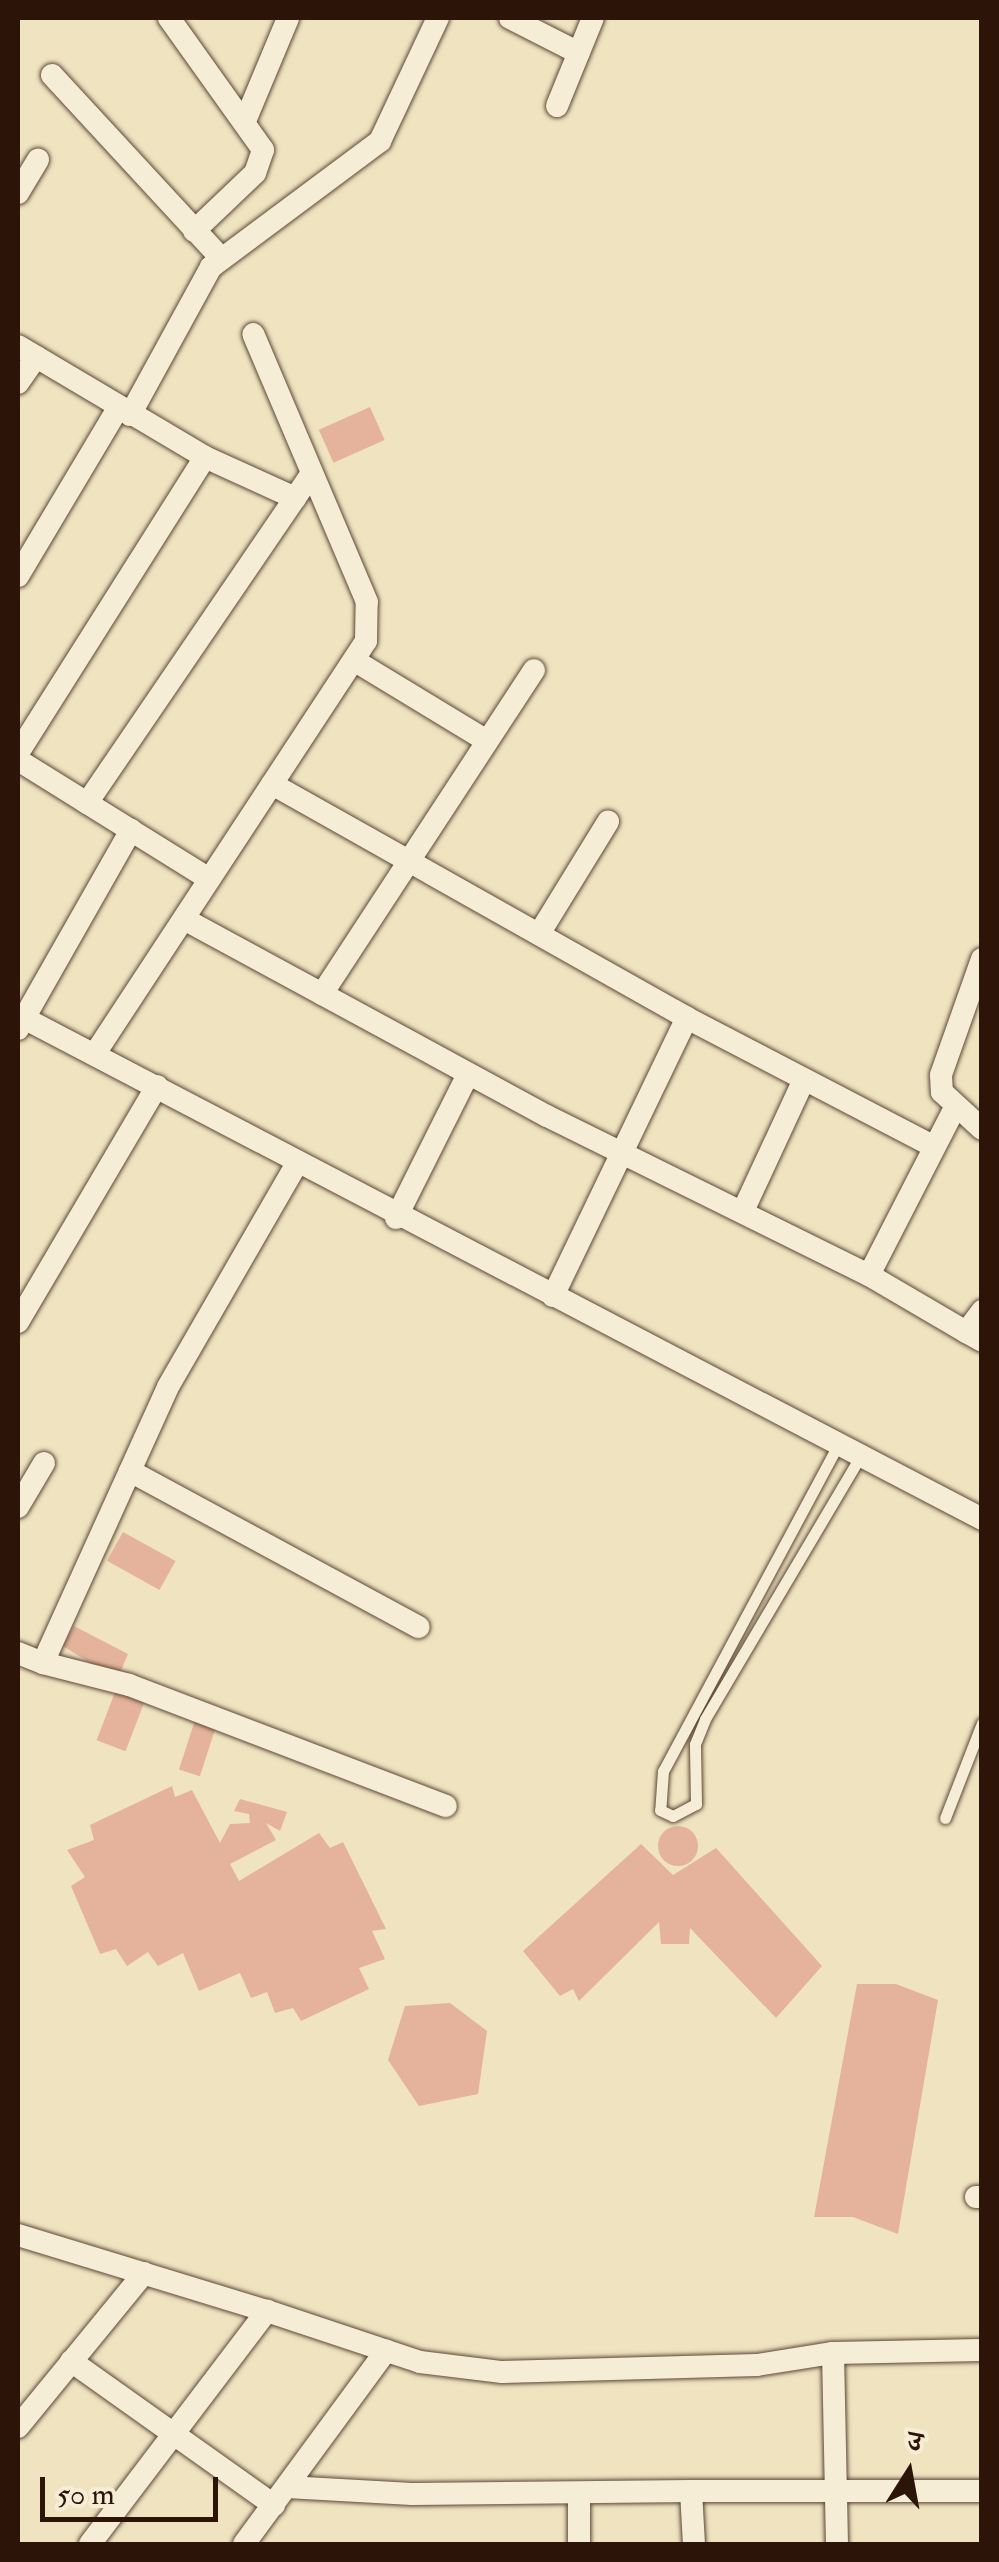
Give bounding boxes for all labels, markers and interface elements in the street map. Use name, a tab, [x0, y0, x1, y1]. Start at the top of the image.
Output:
north arrow	[859, 2422, 959, 2522]
text: उ	[904, 2424, 925, 2461]
scale bar	[45, 2457, 222, 2519]
text: 50 m	[57, 2476, 115, 2513]

